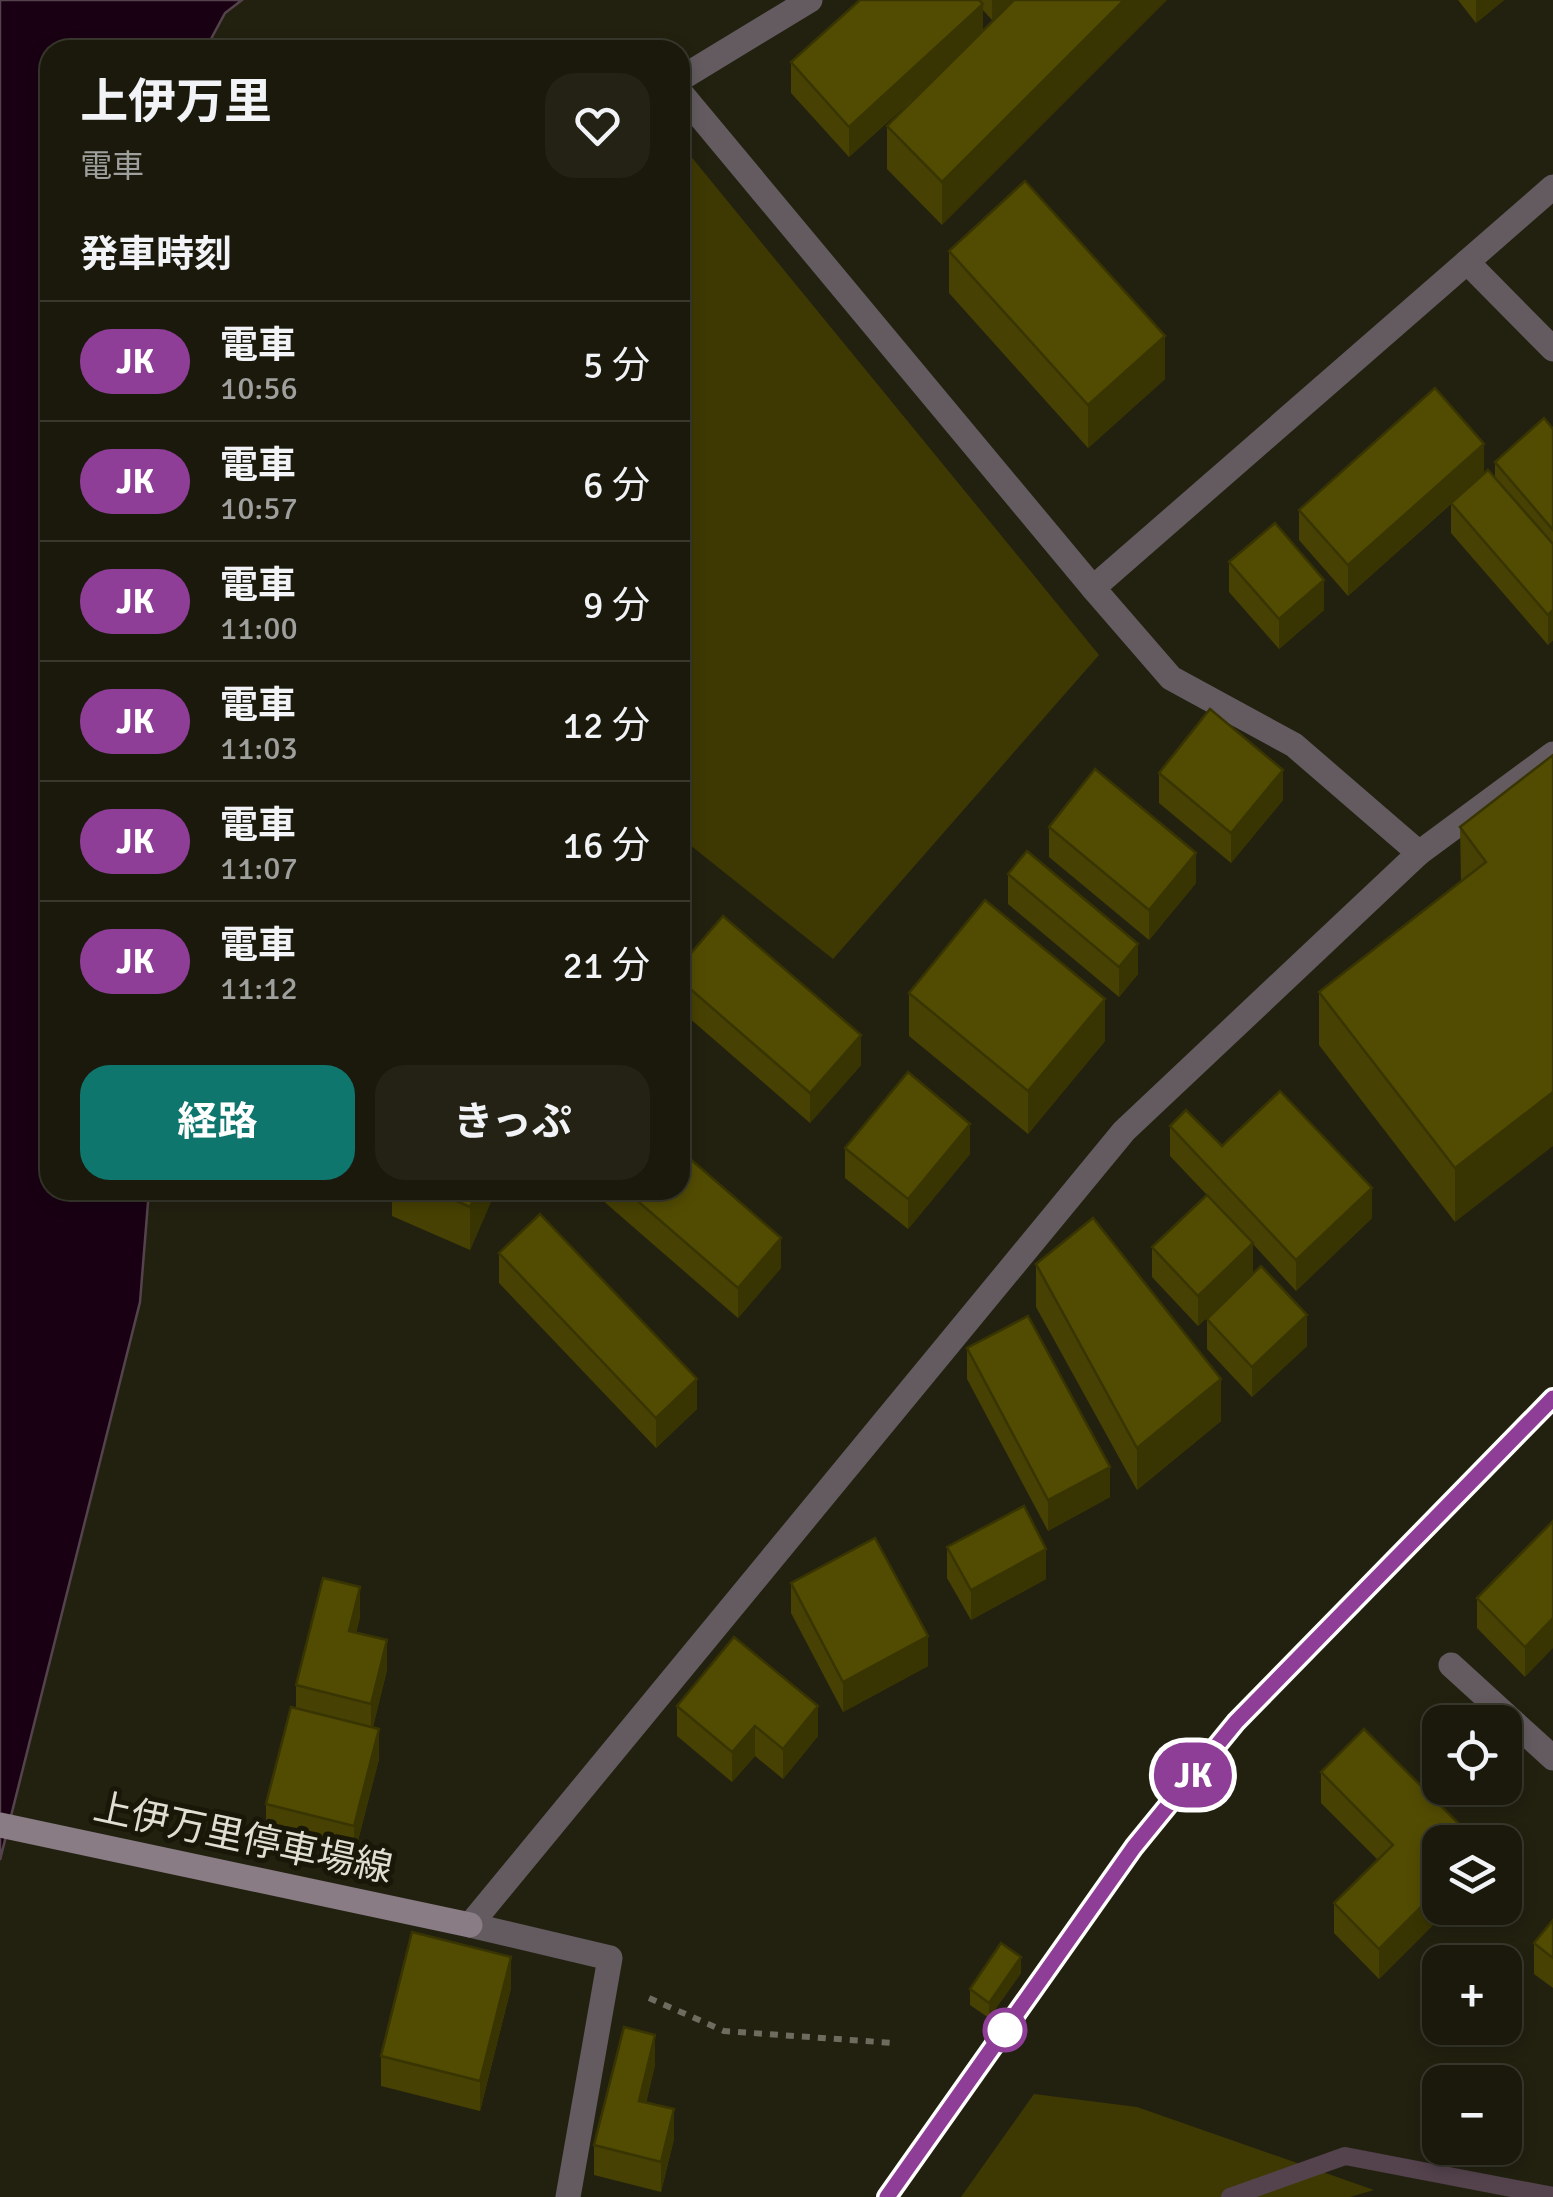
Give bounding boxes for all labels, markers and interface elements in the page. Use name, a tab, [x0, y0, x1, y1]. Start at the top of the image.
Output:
text: 上伊万里	[80, 73, 272, 132]
button: heart	[545, 73, 650, 178]
text: 電車	[80, 147, 144, 186]
text: 発車時刻	[80, 231, 232, 278]
text: 電車	[220, 322, 296, 369]
text: JK	[116, 340, 154, 383]
text: 5 分	[583, 342, 650, 389]
text: 10:56	[220, 369, 298, 408]
text: 電車	[220, 442, 296, 489]
text: JK	[116, 460, 154, 503]
text: 6 分	[583, 462, 650, 509]
text: 10:57	[220, 489, 298, 528]
text: 電車	[220, 562, 296, 609]
text: JK	[116, 580, 154, 623]
text: 9 分	[583, 582, 650, 629]
text: 11:00	[220, 609, 298, 648]
text: 電車	[220, 682, 296, 729]
text: JK	[116, 700, 154, 743]
text: 12 分	[563, 702, 650, 749]
text: 11:03	[220, 729, 298, 768]
text: 電車	[220, 802, 296, 849]
text: JK	[116, 820, 154, 863]
text: 16 分	[563, 822, 650, 869]
text: 11:07	[220, 849, 298, 888]
text: 電車	[220, 922, 296, 969]
text: JK	[116, 940, 154, 983]
text: 21 分	[563, 942, 650, 989]
text: 11:12	[220, 969, 298, 1008]
button: 経路	[80, 1065, 355, 1180]
button: きっぷ	[375, 1065, 650, 1180]
map controls	[1422, 1705, 1522, 2165]
button: locate	[1422, 1705, 1522, 1805]
line badge: JK	[1148, 1742, 1238, 1808]
text: JK	[1174, 1754, 1212, 1797]
street label: 上伊万里停車場線	[89, 1783, 397, 1893]
button: layers	[1422, 1825, 1522, 1925]
button: +	[1422, 1945, 1522, 2045]
unlabelled marker	[984, 2009, 1026, 2051]
button: −	[1422, 2065, 1522, 2165]

